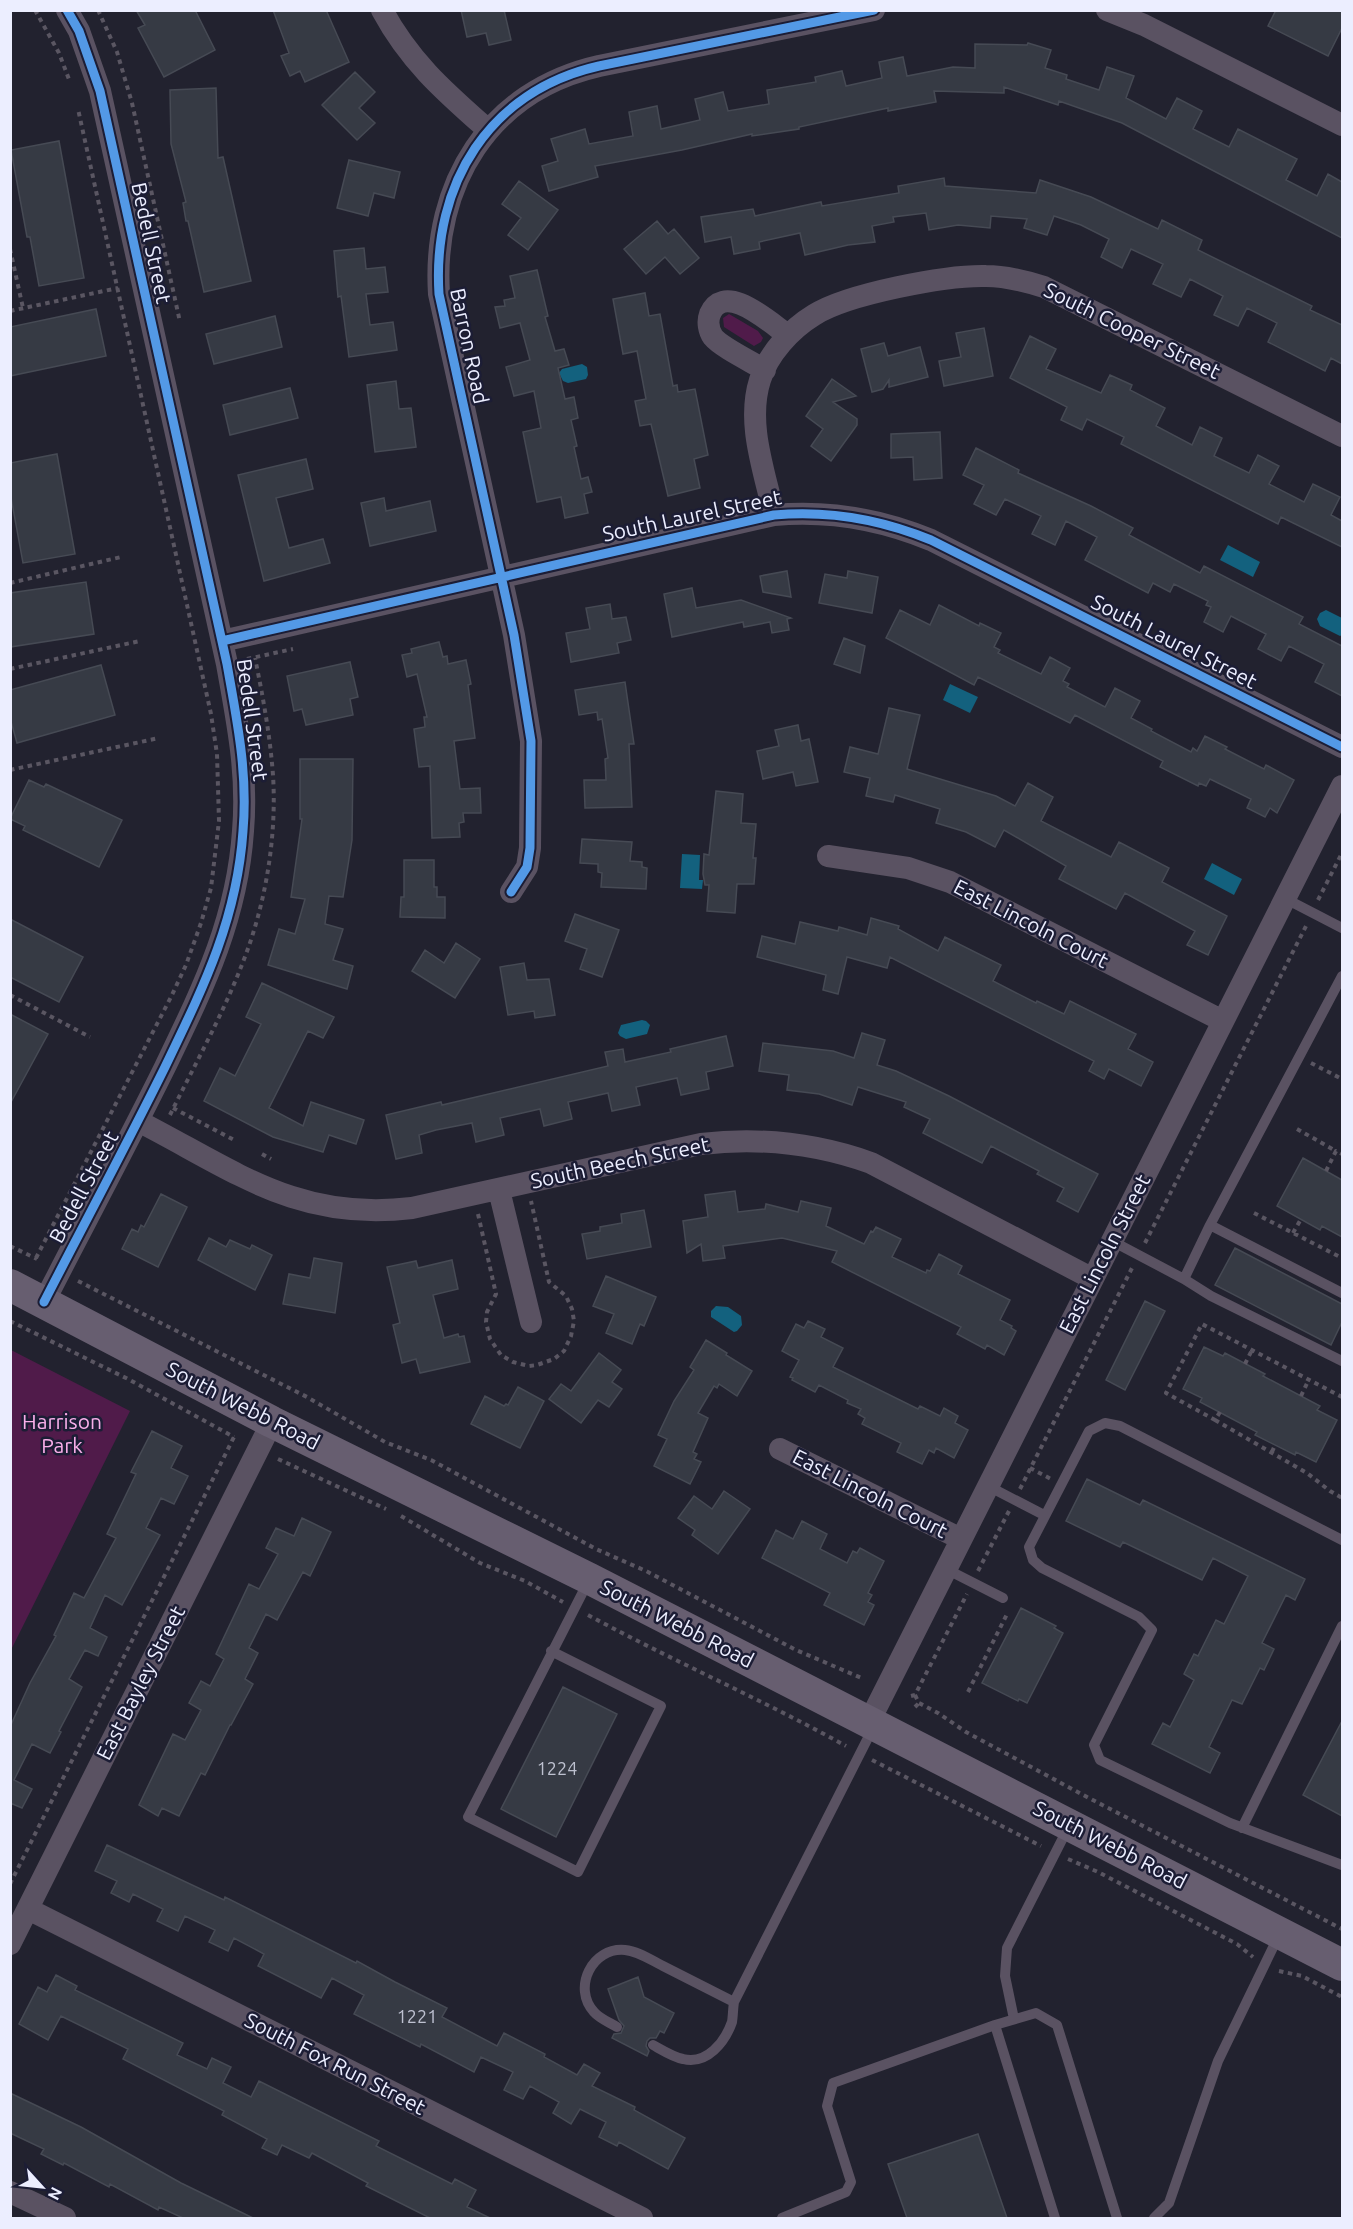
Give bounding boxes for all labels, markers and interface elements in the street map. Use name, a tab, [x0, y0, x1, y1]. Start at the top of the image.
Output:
street label: Bedell Street	[127, 180, 177, 306]
street label: South Cooper Street	[1040, 277, 1224, 383]
street label: Barron Road	[446, 286, 494, 406]
street label: South Laurel Street	[600, 484, 783, 546]
street label: South Laurel Street	[1088, 589, 1261, 693]
street label: Bedell Street	[233, 657, 273, 783]
street label: East Lincoln Court	[950, 874, 1113, 972]
street label: Bedell Street	[44, 1126, 123, 1247]
street label: South Beech Street	[528, 1131, 711, 1193]
street label: East Lincoln Street	[1054, 1170, 1155, 1337]
street label: South Webb Road	[163, 1356, 324, 1454]
park label: Harrison Park	[22, 1409, 102, 1457]
street label: East Lincoln Court	[789, 1444, 952, 1542]
street label: South Webb Road	[597, 1574, 758, 1672]
street label: East Bayley Street	[91, 1602, 189, 1764]
house number: 1224	[537, 1758, 577, 1778]
street label: South Webb Road	[1030, 1795, 1191, 1893]
house number: 1221	[397, 2006, 437, 2026]
street label: South Fox Run Street	[241, 2007, 430, 2119]
north arrow	[12, 2157, 72, 2217]
text: N	[45, 2184, 66, 2203]

